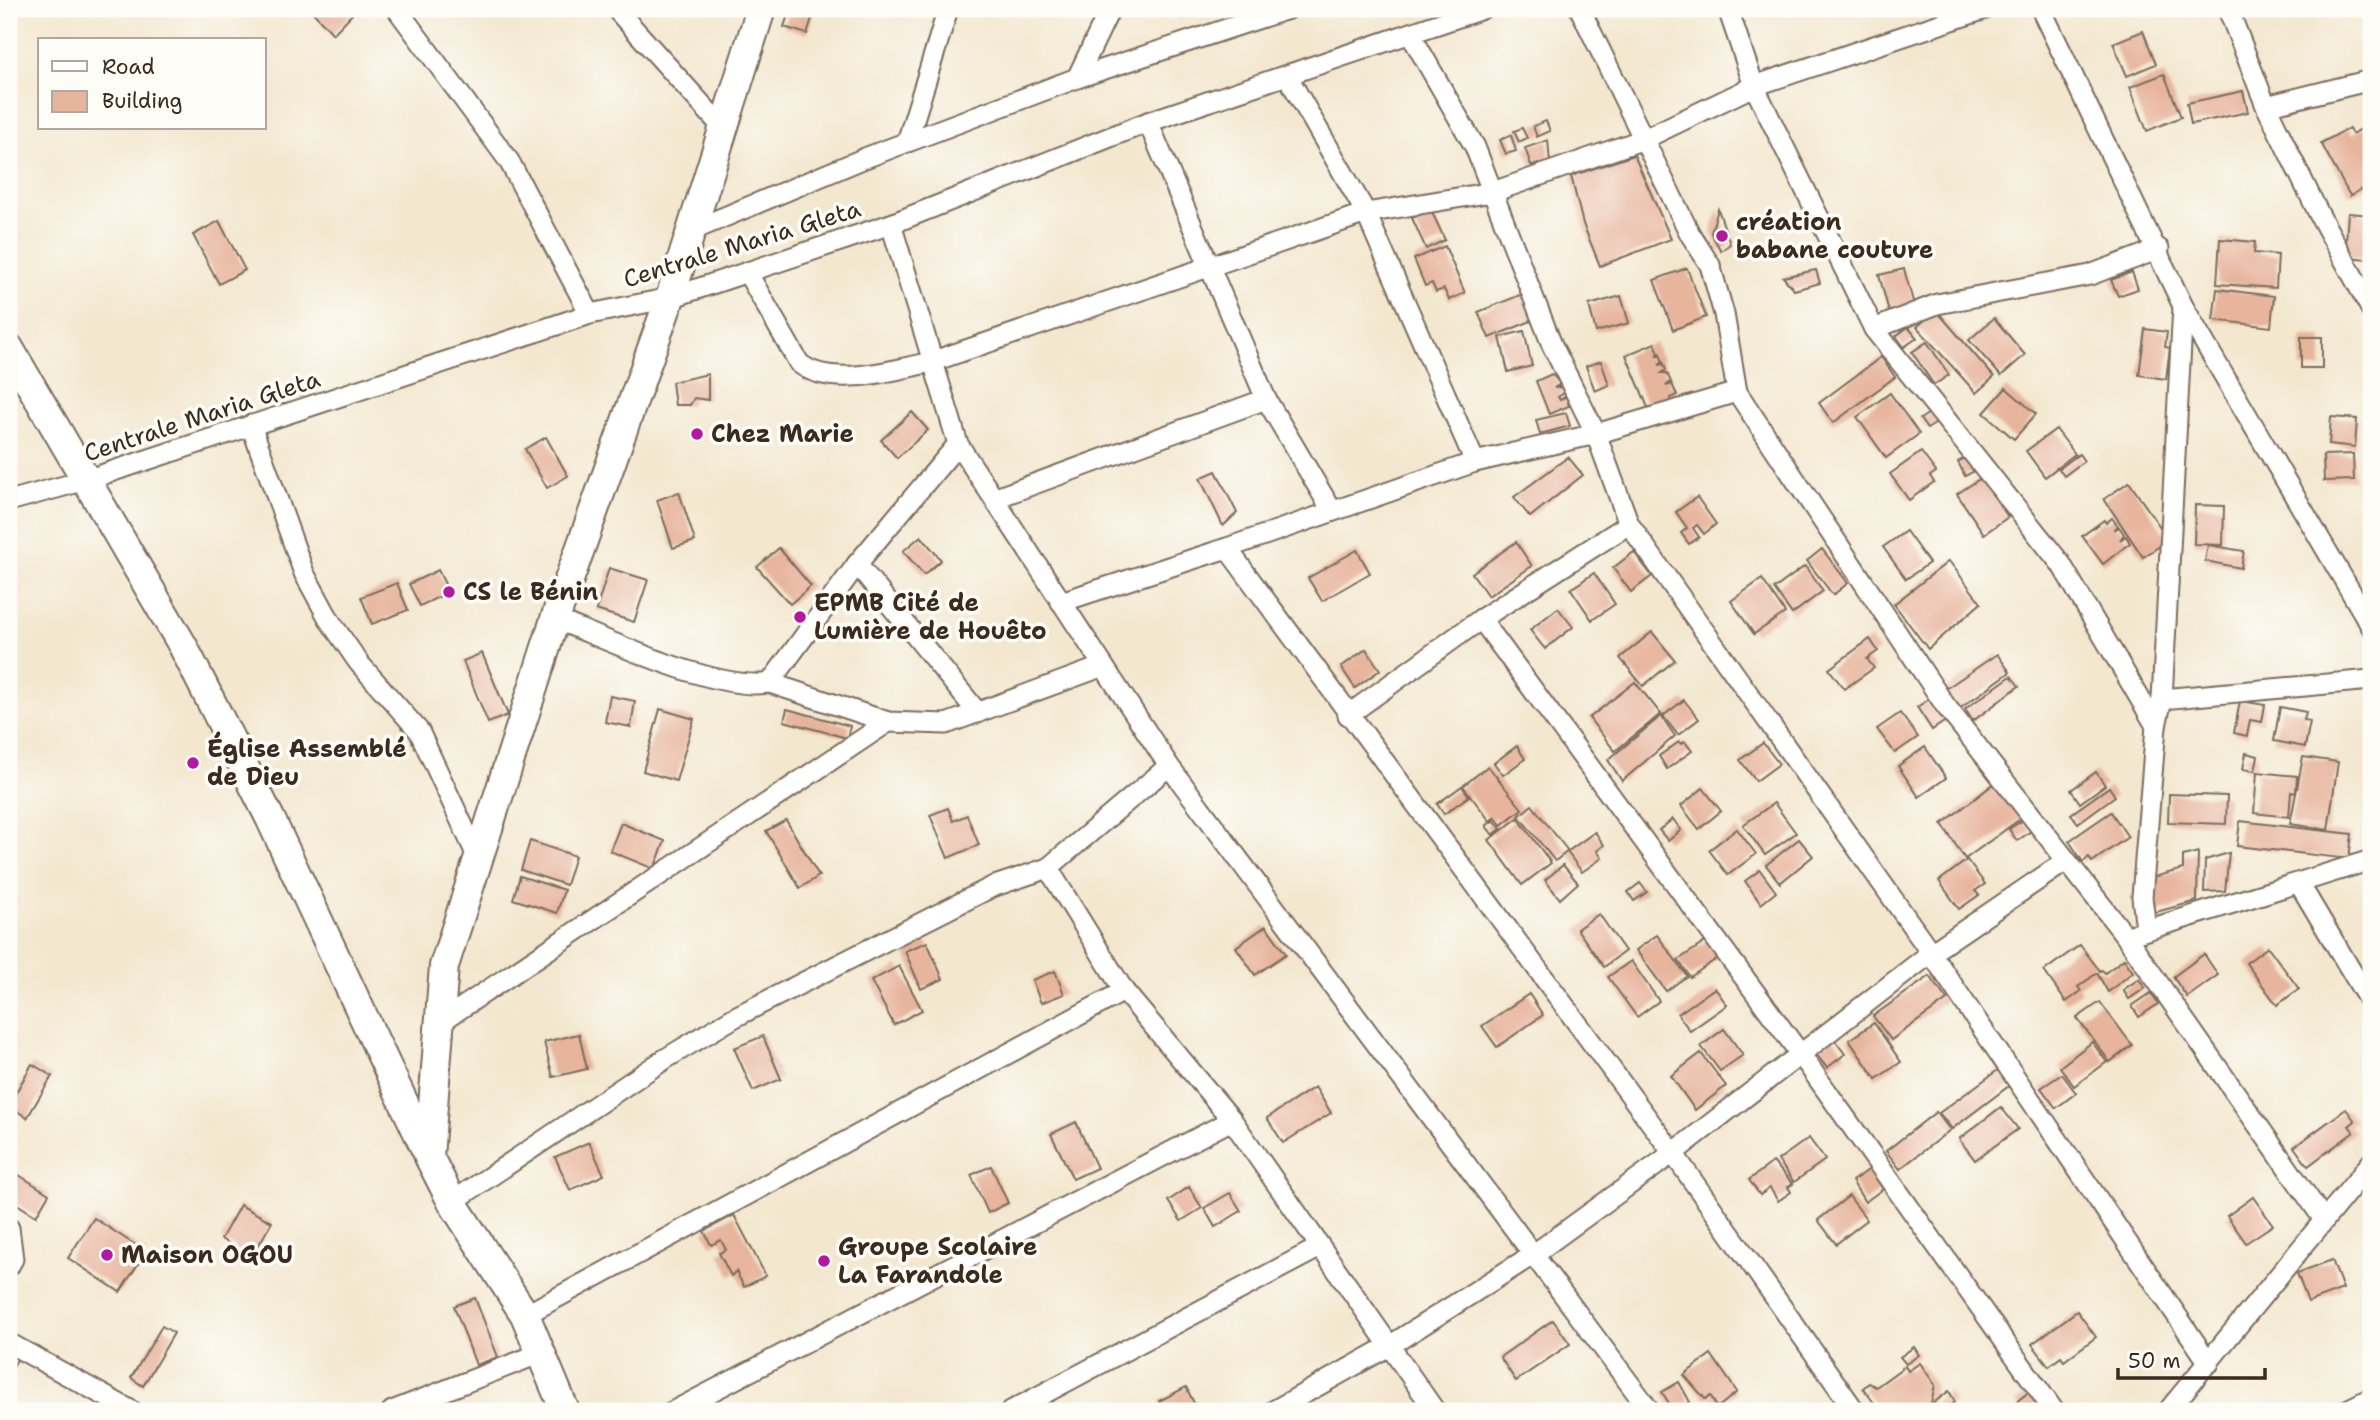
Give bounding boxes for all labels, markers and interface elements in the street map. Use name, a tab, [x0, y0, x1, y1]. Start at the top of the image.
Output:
legend	[38, 38, 266, 130]
text: Road	[102, 53, 155, 81]
text: Building	[102, 87, 182, 115]
street label: Centrale Maria Gleta	[619, 193, 865, 295]
place label: création babane couture	[1736, 206, 1933, 266]
marker: création babane couture	[1714, 228, 1730, 244]
street label: Centrale Maria Gleta	[80, 363, 324, 469]
place label: Chez Marie	[711, 418, 854, 450]
marker: Chez Marie	[689, 426, 705, 442]
place label: CS le Bénin	[463, 576, 598, 608]
marker: CS le Bénin	[441, 584, 457, 600]
place label: EPMB Cité de Lumière de Houêto	[814, 587, 1047, 647]
marker: EPMB Cité de Lumière de Houêto	[792, 609, 808, 625]
place label: Église Assemblé de Dieu	[207, 731, 407, 793]
marker: Église Assemblé de Dieu	[185, 755, 201, 771]
place label: Groupe Scolaire La Farandole	[838, 1231, 1038, 1291]
place label: Maison OGOU	[121, 1239, 293, 1271]
marker: Maison OGOU	[99, 1247, 115, 1263]
marker: Groupe Scolaire La Farandole	[816, 1253, 832, 1269]
scale bar	[2118, 1336, 2264, 1380]
text: 50 m	[2128, 1347, 2181, 1375]

